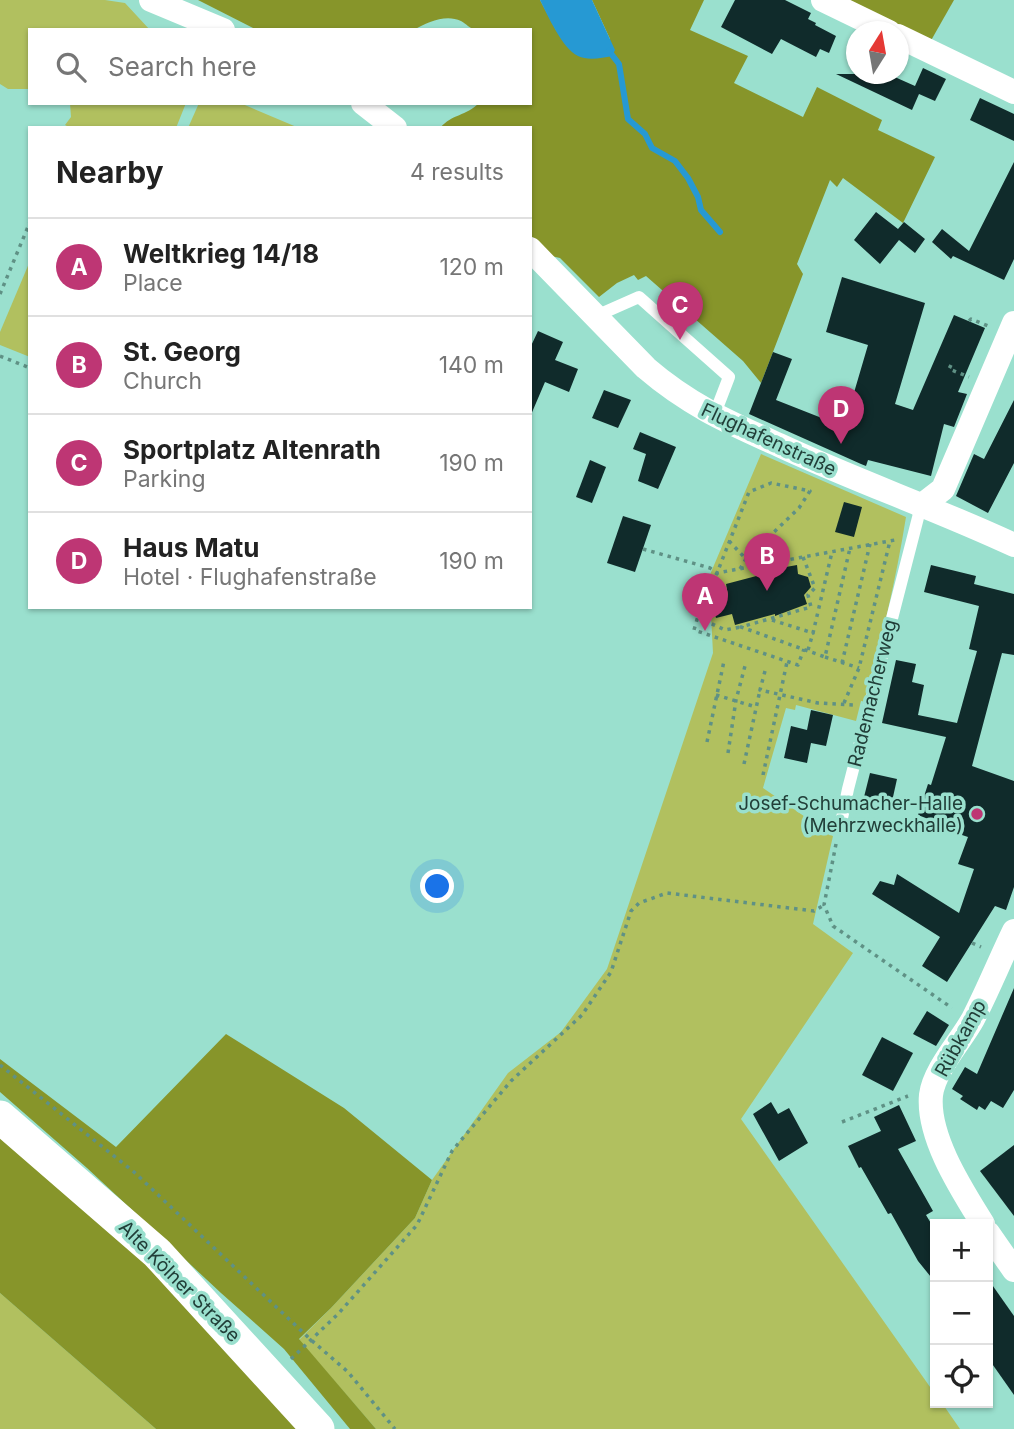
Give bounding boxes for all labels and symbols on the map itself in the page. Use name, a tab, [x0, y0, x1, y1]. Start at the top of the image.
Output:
north arrow	[846, 21, 909, 84]
pin: C	[657, 282, 703, 340]
pin: D	[818, 386, 864, 444]
street label: Flughafenstraße	[698, 398, 840, 481]
pin: B	[744, 533, 790, 591]
pin: A	[682, 573, 728, 631]
street label: Rademacherweg	[843, 617, 902, 769]
place label: Josef-Schumacher-Halle (Mehrzweckhalle)	[738, 792, 963, 837]
marker: Josef-Schumacher-Halle (Mehrzweckhalle)	[969, 806, 985, 822]
your location	[420, 869, 454, 903]
street label: Rübkamp	[930, 996, 991, 1081]
street label: Alte Kölner Straße	[114, 1216, 245, 1347]

